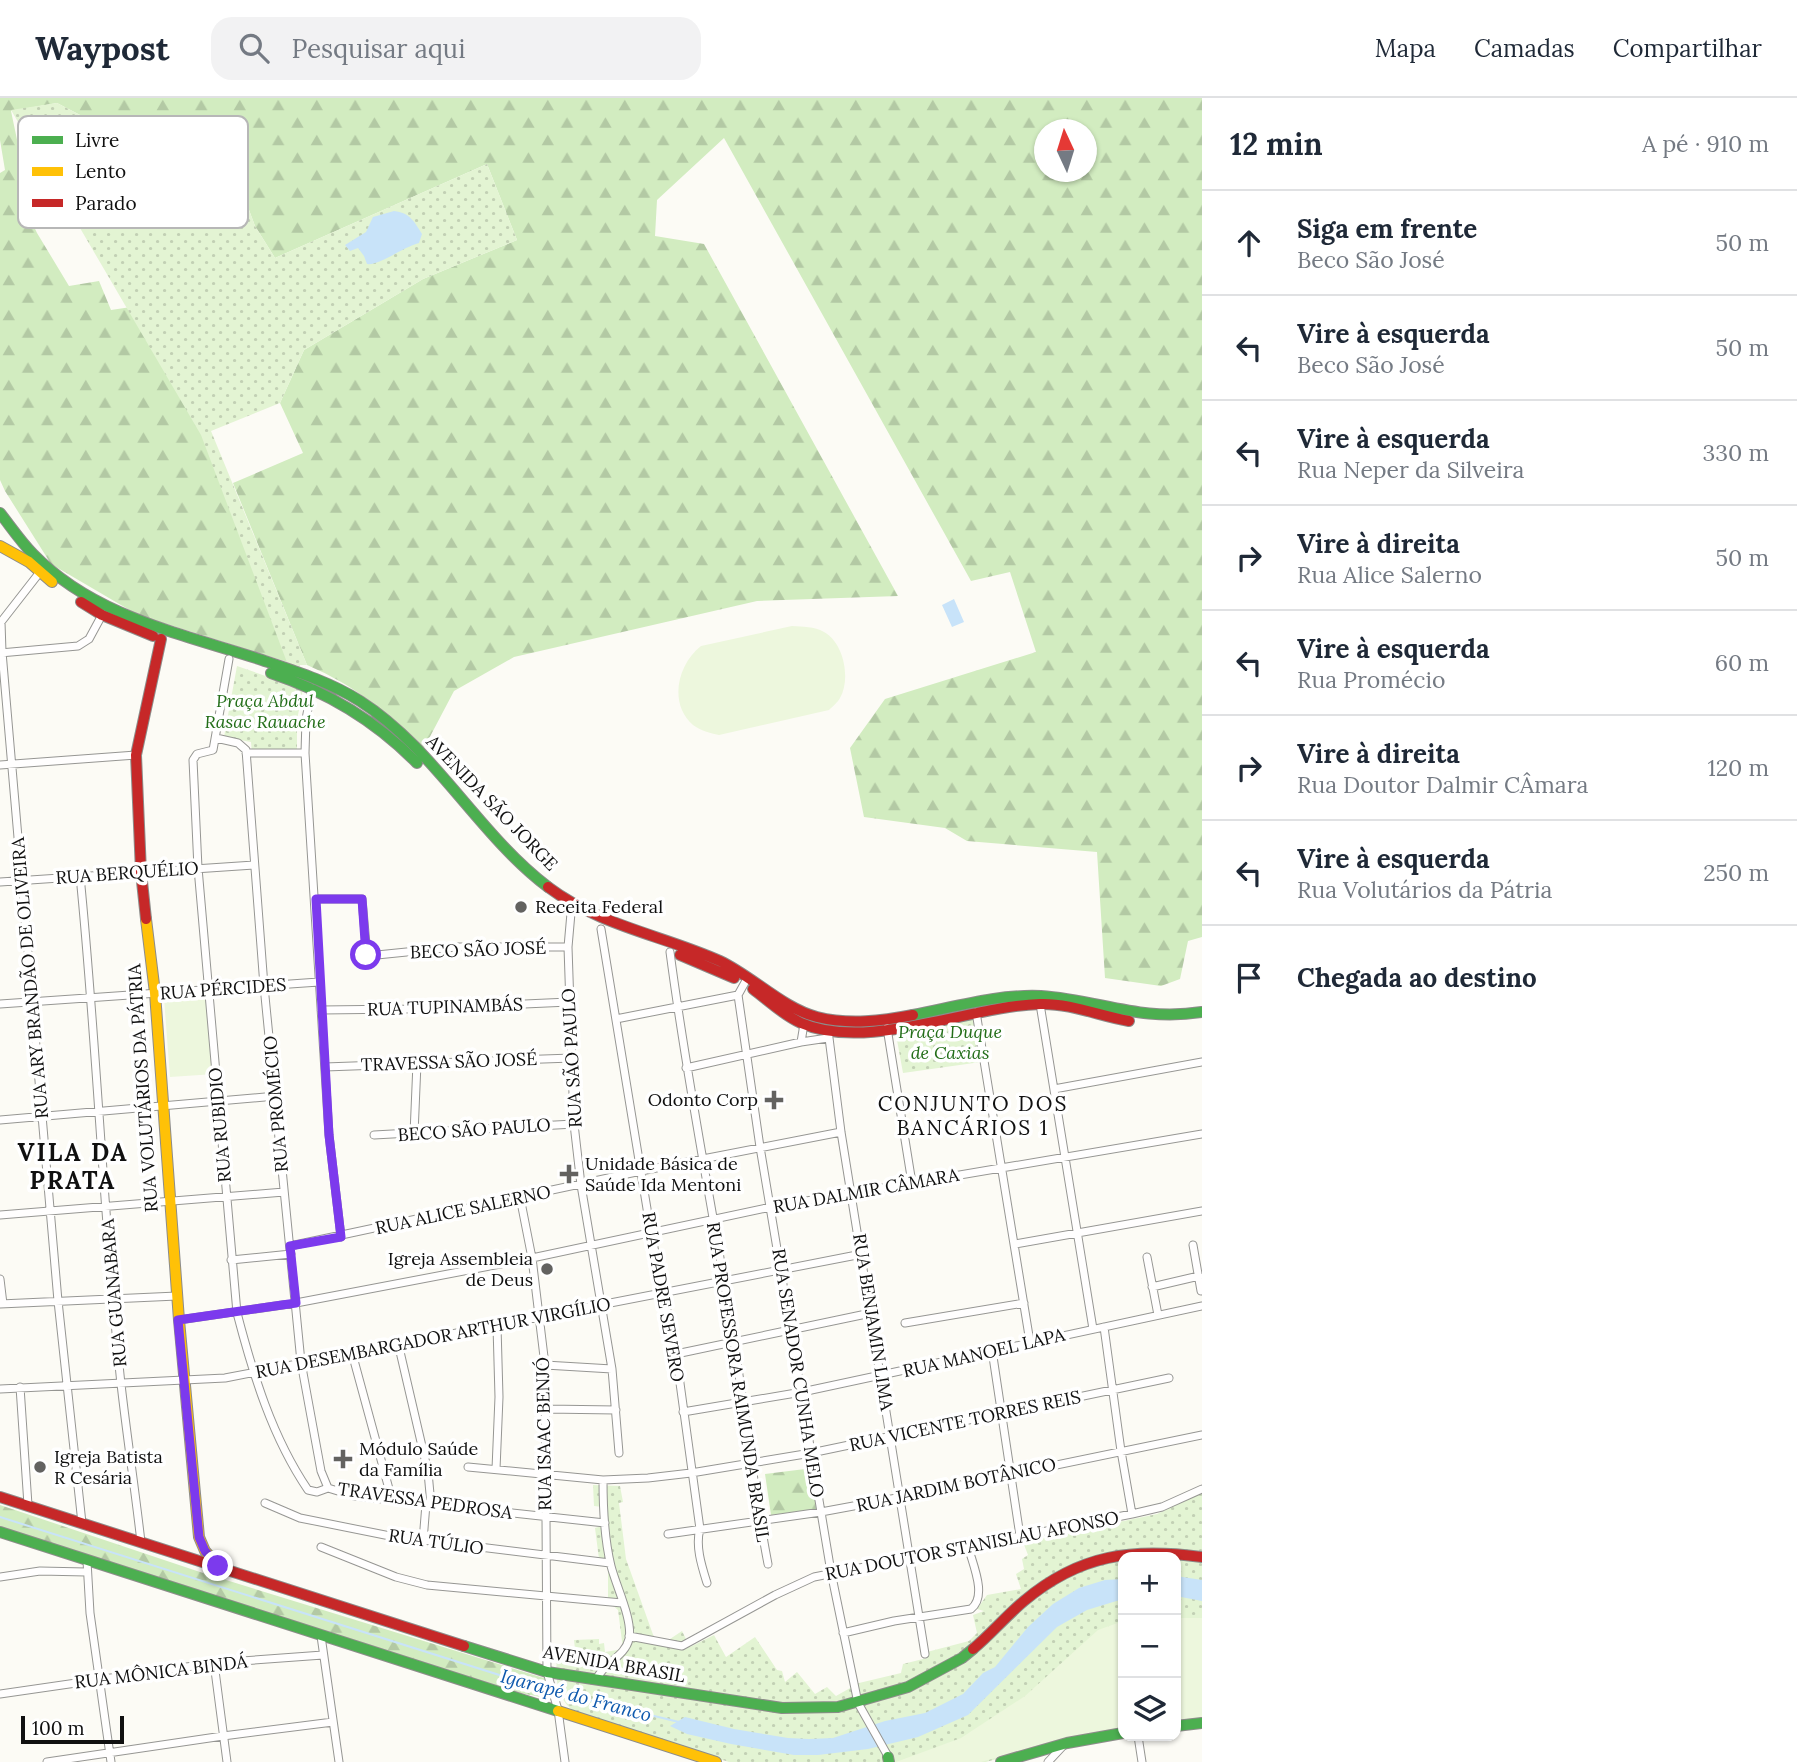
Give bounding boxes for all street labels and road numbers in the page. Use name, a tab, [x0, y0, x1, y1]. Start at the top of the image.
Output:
street label: AVENIDA SÃO JORGE	[421, 729, 563, 875]
street label: RUA ARY BRANDÃO DE OLIVEIRA	[6, 836, 53, 1120]
street label: RUA BERQUÉLIO	[55, 856, 199, 889]
street label: BECO SÃO JOSÉ	[409, 936, 547, 963]
street label: RUA VOLUTÁRIOS DA PÁTRIA	[122, 962, 163, 1213]
street label: RUA PÉRCIDES	[159, 973, 287, 1004]
street label: RUA SÃO PAULO	[556, 988, 587, 1128]
street label: RUA TUPINAMBÁS	[367, 992, 523, 1021]
street label: RUA PROMÉCIO	[258, 1035, 293, 1173]
street label: TRAVESSA SÃO JOSÉ	[360, 1047, 538, 1076]
street label: RUA RUBIDIO	[203, 1067, 236, 1184]
street label: BECO SÃO PAULO	[397, 1113, 551, 1146]
street label: RUA DALMIR CÂMARA	[771, 1163, 961, 1218]
street label: RUA ALICE SALERNO	[373, 1180, 553, 1239]
street label: RUA PADRE SEVERO	[637, 1210, 690, 1384]
street label: RUA GUANABARA	[96, 1217, 131, 1368]
street label: RUA PROFESSORA RAIMUNDA BRASIL	[702, 1220, 775, 1544]
street label: RUA BENJAMIN LIMA	[848, 1232, 899, 1413]
street label: RUA SENADOR CUNHA MELO	[767, 1247, 830, 1499]
street label: RUA DESEMBARGADOR ARTHUR VIRGÍLIO	[253, 1292, 613, 1383]
street label: RUA MANOEL LAPA	[901, 1323, 1068, 1382]
street label: RUA ISAAC BENJÓ	[531, 1357, 556, 1511]
street label: RUA VICENTE TORRES REIS	[847, 1385, 1083, 1456]
street label: RUA JARDIM BOTÂNICO	[854, 1452, 1058, 1517]
street label: TRAVESSA PEDROSA	[336, 1477, 515, 1524]
street label: RUA DOUTOR STANISLAU AFONSO	[823, 1506, 1121, 1585]
street label: RUA TÚLIO	[387, 1523, 485, 1560]
street label: AVENIDA BRASIL	[540, 1640, 687, 1687]
street label: RUA MÔNICA BINDÁ	[73, 1649, 249, 1694]

